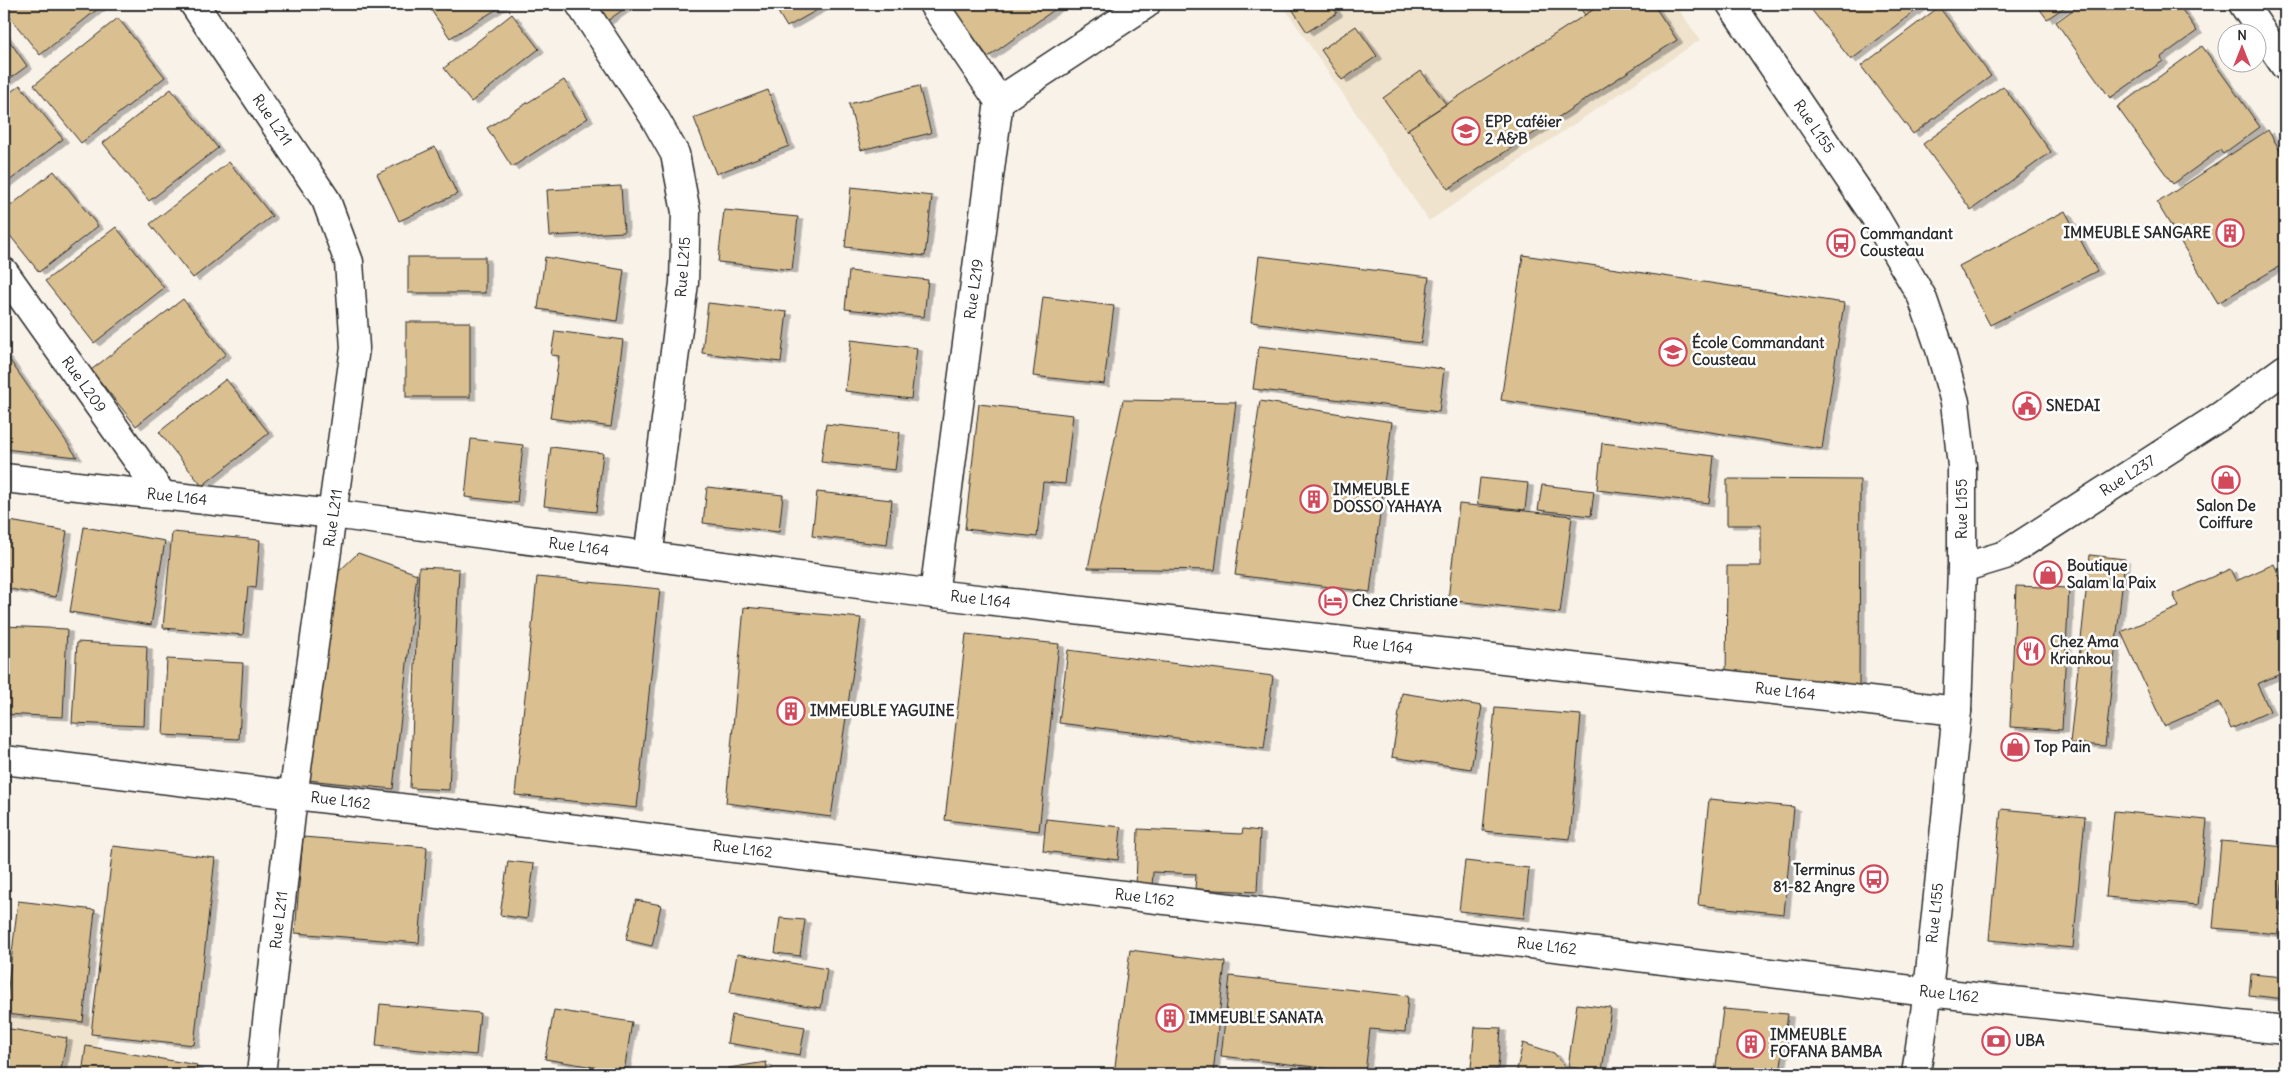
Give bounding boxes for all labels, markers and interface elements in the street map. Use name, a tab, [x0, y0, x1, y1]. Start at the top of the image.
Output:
north arrow	[2216, 22, 2266, 72]
text: N	[2237, 26, 2247, 44]
street label: Rue L211	[248, 90, 297, 149]
street label: Rue L155	[1790, 96, 1839, 157]
place label: EPP caféier 2 A&B	[1485, 112, 1563, 148]
school or university icon: EPP caféier 2 A&B	[1451, 116, 1481, 146]
building icon: IMMEUBLE SANGARE	[2215, 218, 2245, 248]
place label: IMMEUBLE SANGARE	[2064, 223, 2211, 242]
place label: Commandant Cousteau	[1860, 224, 1954, 260]
bus stop icon: Commandant Cousteau	[1826, 228, 1856, 258]
street label: Rue L215	[671, 236, 694, 298]
street label: Rue L219	[960, 258, 987, 320]
place label: École Commandant Cousteau	[1692, 332, 1825, 369]
school or university icon: École Commandant Cousteau	[1658, 337, 1688, 367]
street label: Rue L209	[58, 352, 111, 416]
public building icon: SNEDAI	[2012, 391, 2042, 421]
place label: SNEDAI	[2046, 396, 2101, 415]
street label: Rue L237	[2096, 451, 2159, 500]
shop icon: Salon De Coiffure	[2211, 465, 2241, 495]
street label: Rue L155	[1952, 479, 1971, 539]
place label: IMMEUBLE DOSSO YAHAYA	[1333, 480, 1442, 516]
street label: Rue L164	[146, 484, 209, 509]
building icon: IMMEUBLE DOSSO YAHAYA	[1299, 484, 1329, 514]
street label: Rue L211	[319, 488, 346, 548]
place label: Salon De Coiffure	[2196, 496, 2256, 532]
street label: Rue L164	[548, 533, 611, 560]
place label: Boutique Salam la Paix	[2067, 556, 2157, 592]
shop icon: Boutique Salam la Paix	[2033, 560, 2063, 590]
street label: Rue L164	[949, 586, 1012, 612]
hotel icon: Chez Christiane	[1318, 586, 1348, 616]
place label: Chez Christiane	[1352, 591, 1458, 610]
street label: Rue L164	[1352, 632, 1414, 658]
place label: Chez Ama Kriankou	[2050, 632, 2119, 668]
restaurant icon: Chez Ama Kriankou	[2016, 636, 2046, 666]
street label: Rue L164	[1754, 678, 1817, 704]
building icon: IMMEUBLE YAGUINE	[776, 696, 806, 726]
place label: IMMEUBLE YAGUINE	[810, 701, 955, 720]
shop icon: Top Pain	[2000, 732, 2030, 762]
place label: Top Pain	[2034, 737, 2091, 757]
street label: Rue L162	[310, 787, 372, 813]
street label: Rue L162	[712, 836, 774, 862]
place label: Terminus 81-82 Angre	[1773, 860, 1855, 897]
bus stop icon: Terminus 81-82 Angre	[1859, 864, 1889, 894]
street label: Rue L155	[1922, 882, 1947, 944]
street label: Rue L162	[1114, 884, 1176, 910]
street label: Rue L211	[266, 890, 291, 950]
street label: Rue L162	[1516, 933, 1578, 959]
street label: Rue L162	[1918, 981, 1980, 1006]
building icon: IMMEUBLE SANATA	[1155, 1003, 1185, 1033]
place label: IMMEUBLE SANATA	[1189, 1008, 1324, 1027]
place label: IMMEUBLE FOFANA BAMBA	[1770, 1025, 1883, 1061]
bank icon: UBA	[1981, 1026, 2011, 1056]
building icon: IMMEUBLE FOFANA BAMBA	[1736, 1029, 1766, 1059]
place label: UBA	[2015, 1031, 2045, 1050]

